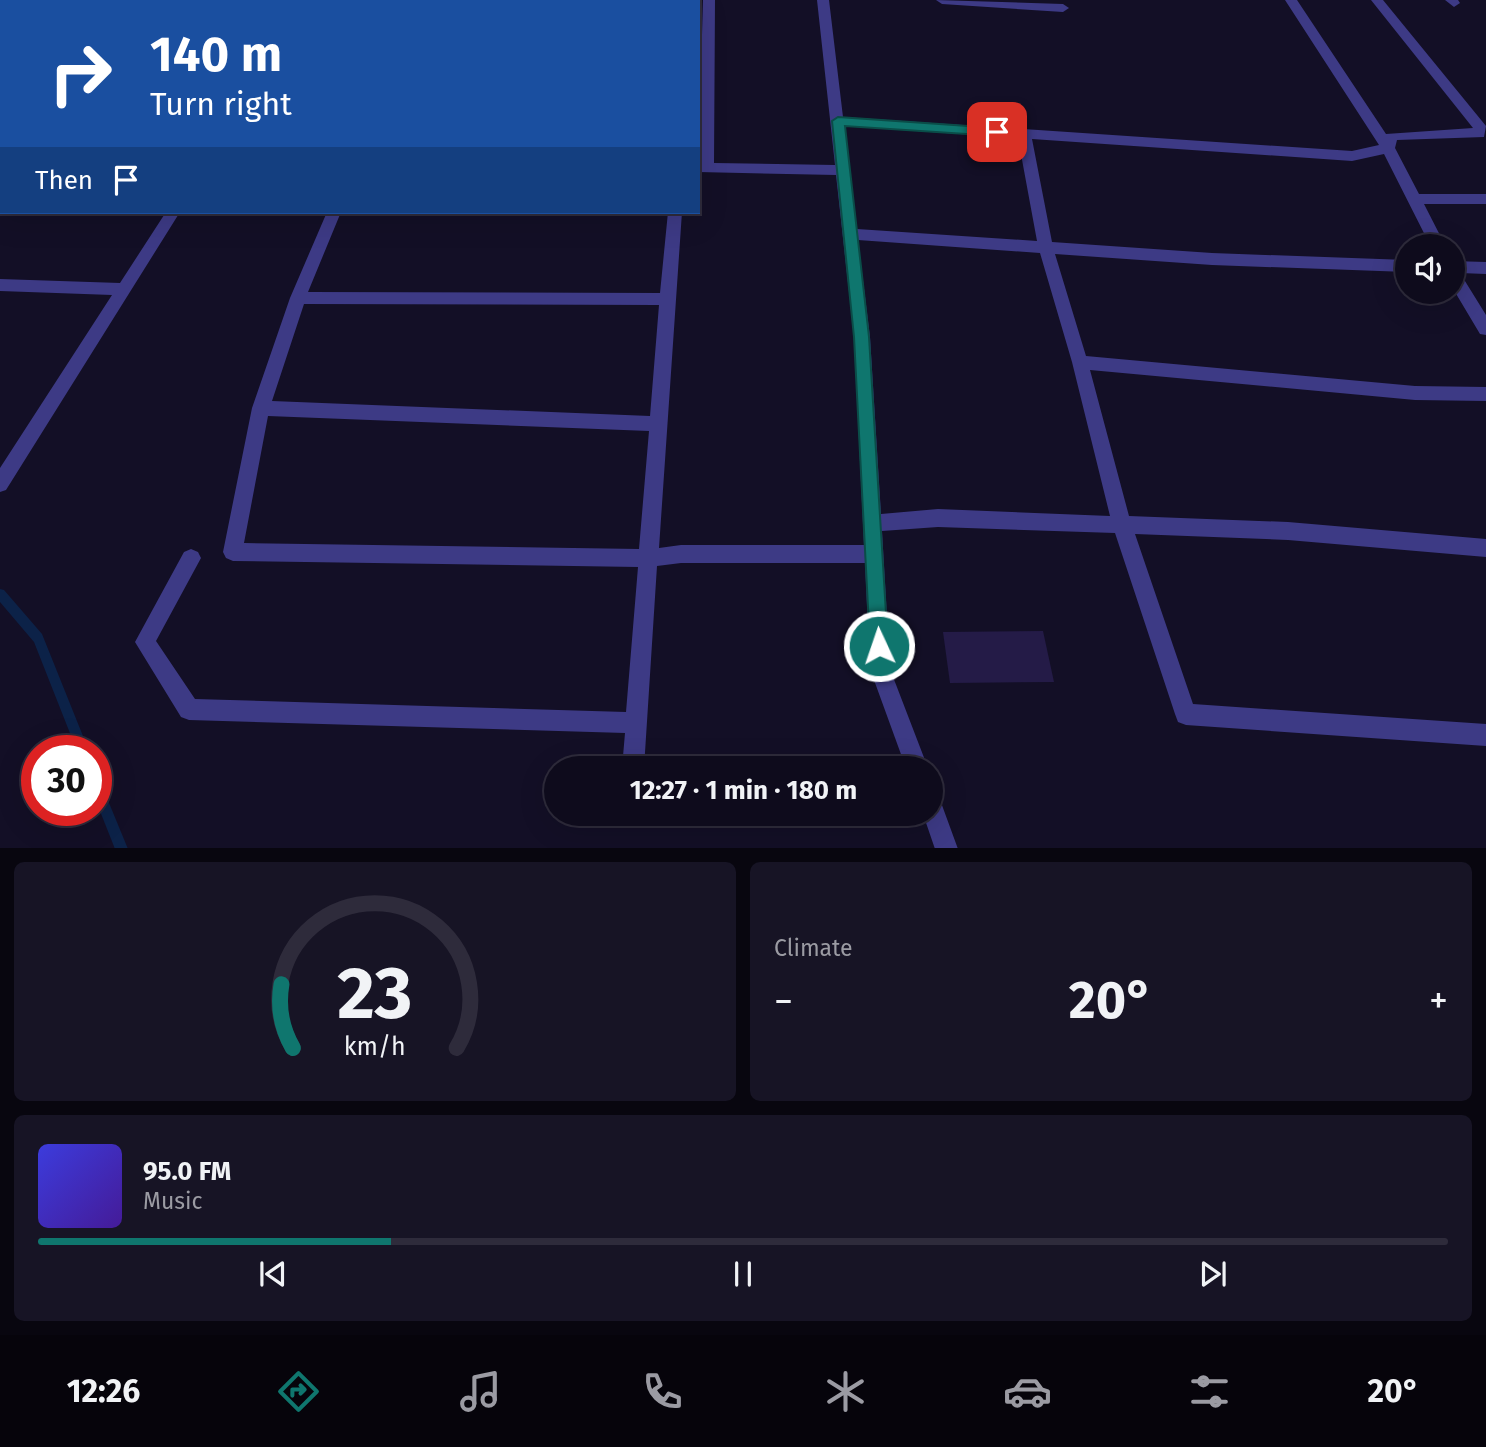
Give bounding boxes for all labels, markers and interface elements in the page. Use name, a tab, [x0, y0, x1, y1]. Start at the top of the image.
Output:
text: 140 m	[150, 25, 282, 84]
icon: right	[35, 28, 126, 119]
text: Turn right	[150, 85, 292, 123]
pin	[967, 102, 1027, 162]
icon: arrive	[978, 113, 1016, 151]
icon: arrive	[107, 161, 145, 199]
text: Then	[35, 165, 93, 196]
map controls	[1395, 234, 1465, 304]
button: sound	[1395, 234, 1465, 304]
position arrow	[842, 609, 916, 683]
speed limit sign: 30	[21, 735, 112, 826]
text: 12:27 · 1 min · 180 m	[630, 775, 857, 806]
text: Climate	[774, 934, 853, 962]
text: 23	[337, 950, 413, 1037]
text: 20°	[1069, 969, 1153, 1032]
text: −	[774, 978, 793, 1024]
text: +	[1429, 978, 1448, 1024]
text: km/h	[344, 1031, 406, 1061]
text: 95.0 FM	[143, 1156, 231, 1187]
text: Music	[143, 1187, 203, 1215]
icon: previous	[254, 1255, 292, 1293]
icon: pause	[724, 1255, 762, 1293]
icon: next	[1194, 1255, 1232, 1293]
icon: directions	[274, 1367, 323, 1416]
icon: music	[456, 1367, 505, 1416]
icon: phone	[638, 1367, 687, 1416]
icon: climate	[821, 1367, 870, 1416]
icon: car	[1003, 1367, 1052, 1416]
icon: filters	[1185, 1367, 1234, 1416]
text: 12:26	[67, 1372, 140, 1410]
text: 20°	[1367, 1372, 1419, 1410]

